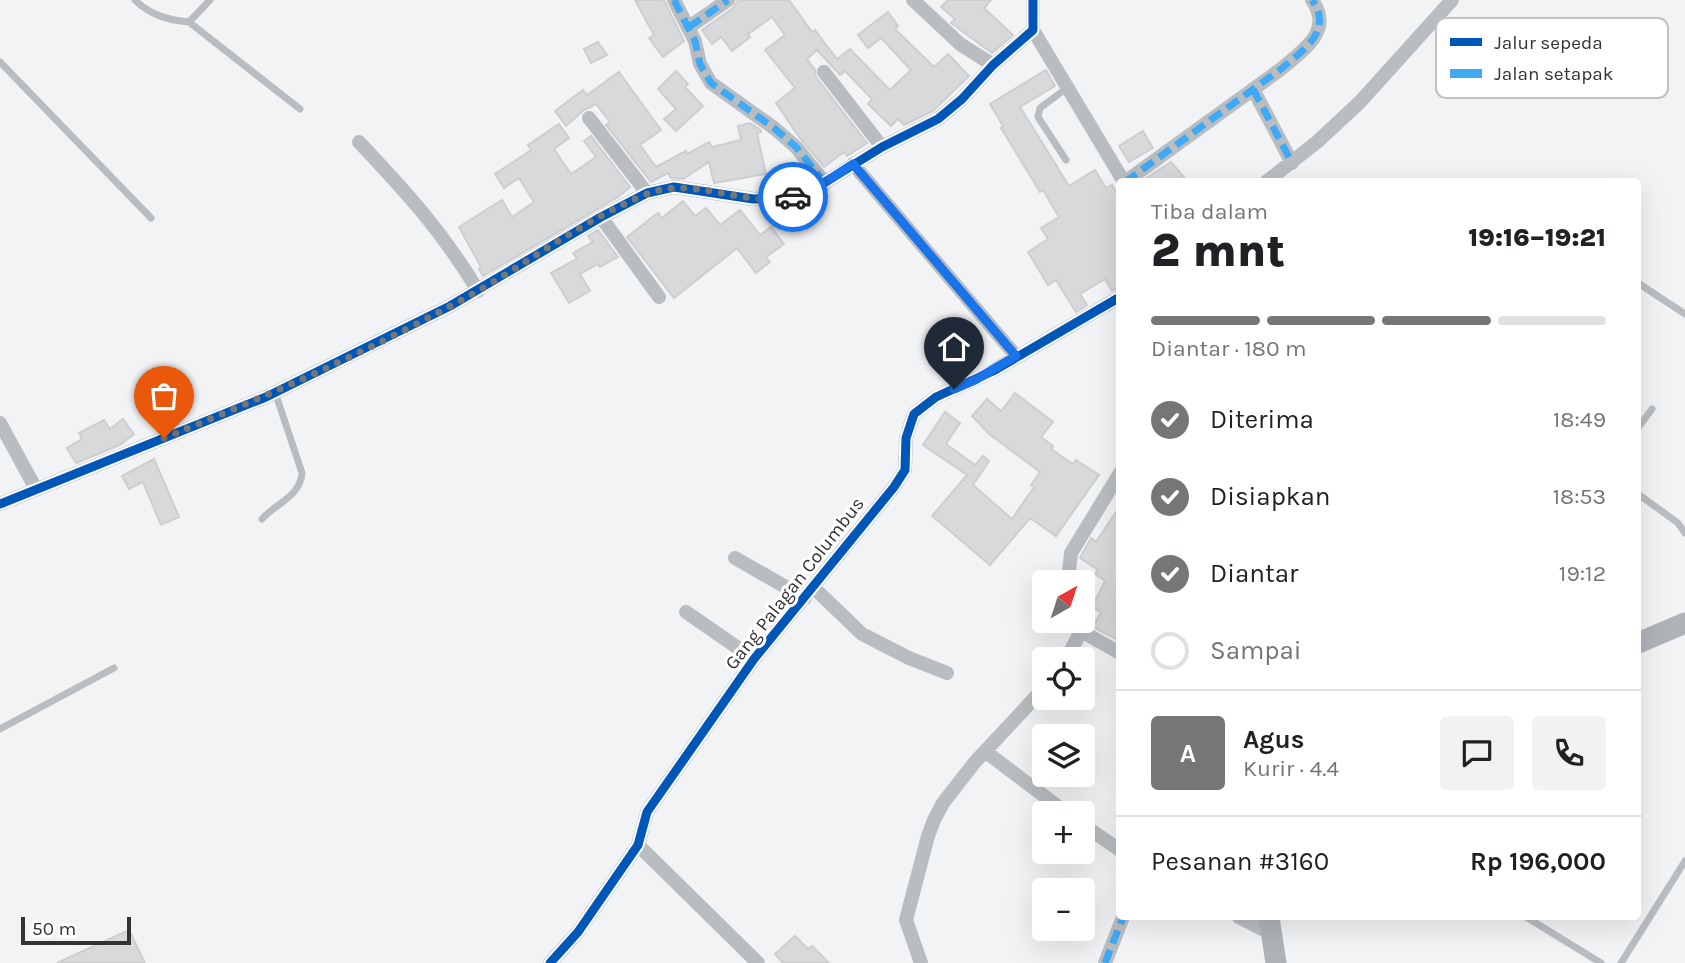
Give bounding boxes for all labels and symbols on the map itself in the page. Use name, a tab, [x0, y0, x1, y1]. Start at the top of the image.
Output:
legend	[1436, 18, 1668, 98]
text: Jalur sepeda	[1494, 32, 1603, 54]
text: Jalan setapak	[1494, 63, 1614, 85]
courier	[758, 162, 828, 232]
pin	[924, 317, 984, 389]
pin	[134, 366, 194, 438]
street label: Gang Palagan Columbus	[721, 493, 869, 674]
north arrow	[1032, 570, 1096, 634]
scale bar	[21, 914, 131, 946]

